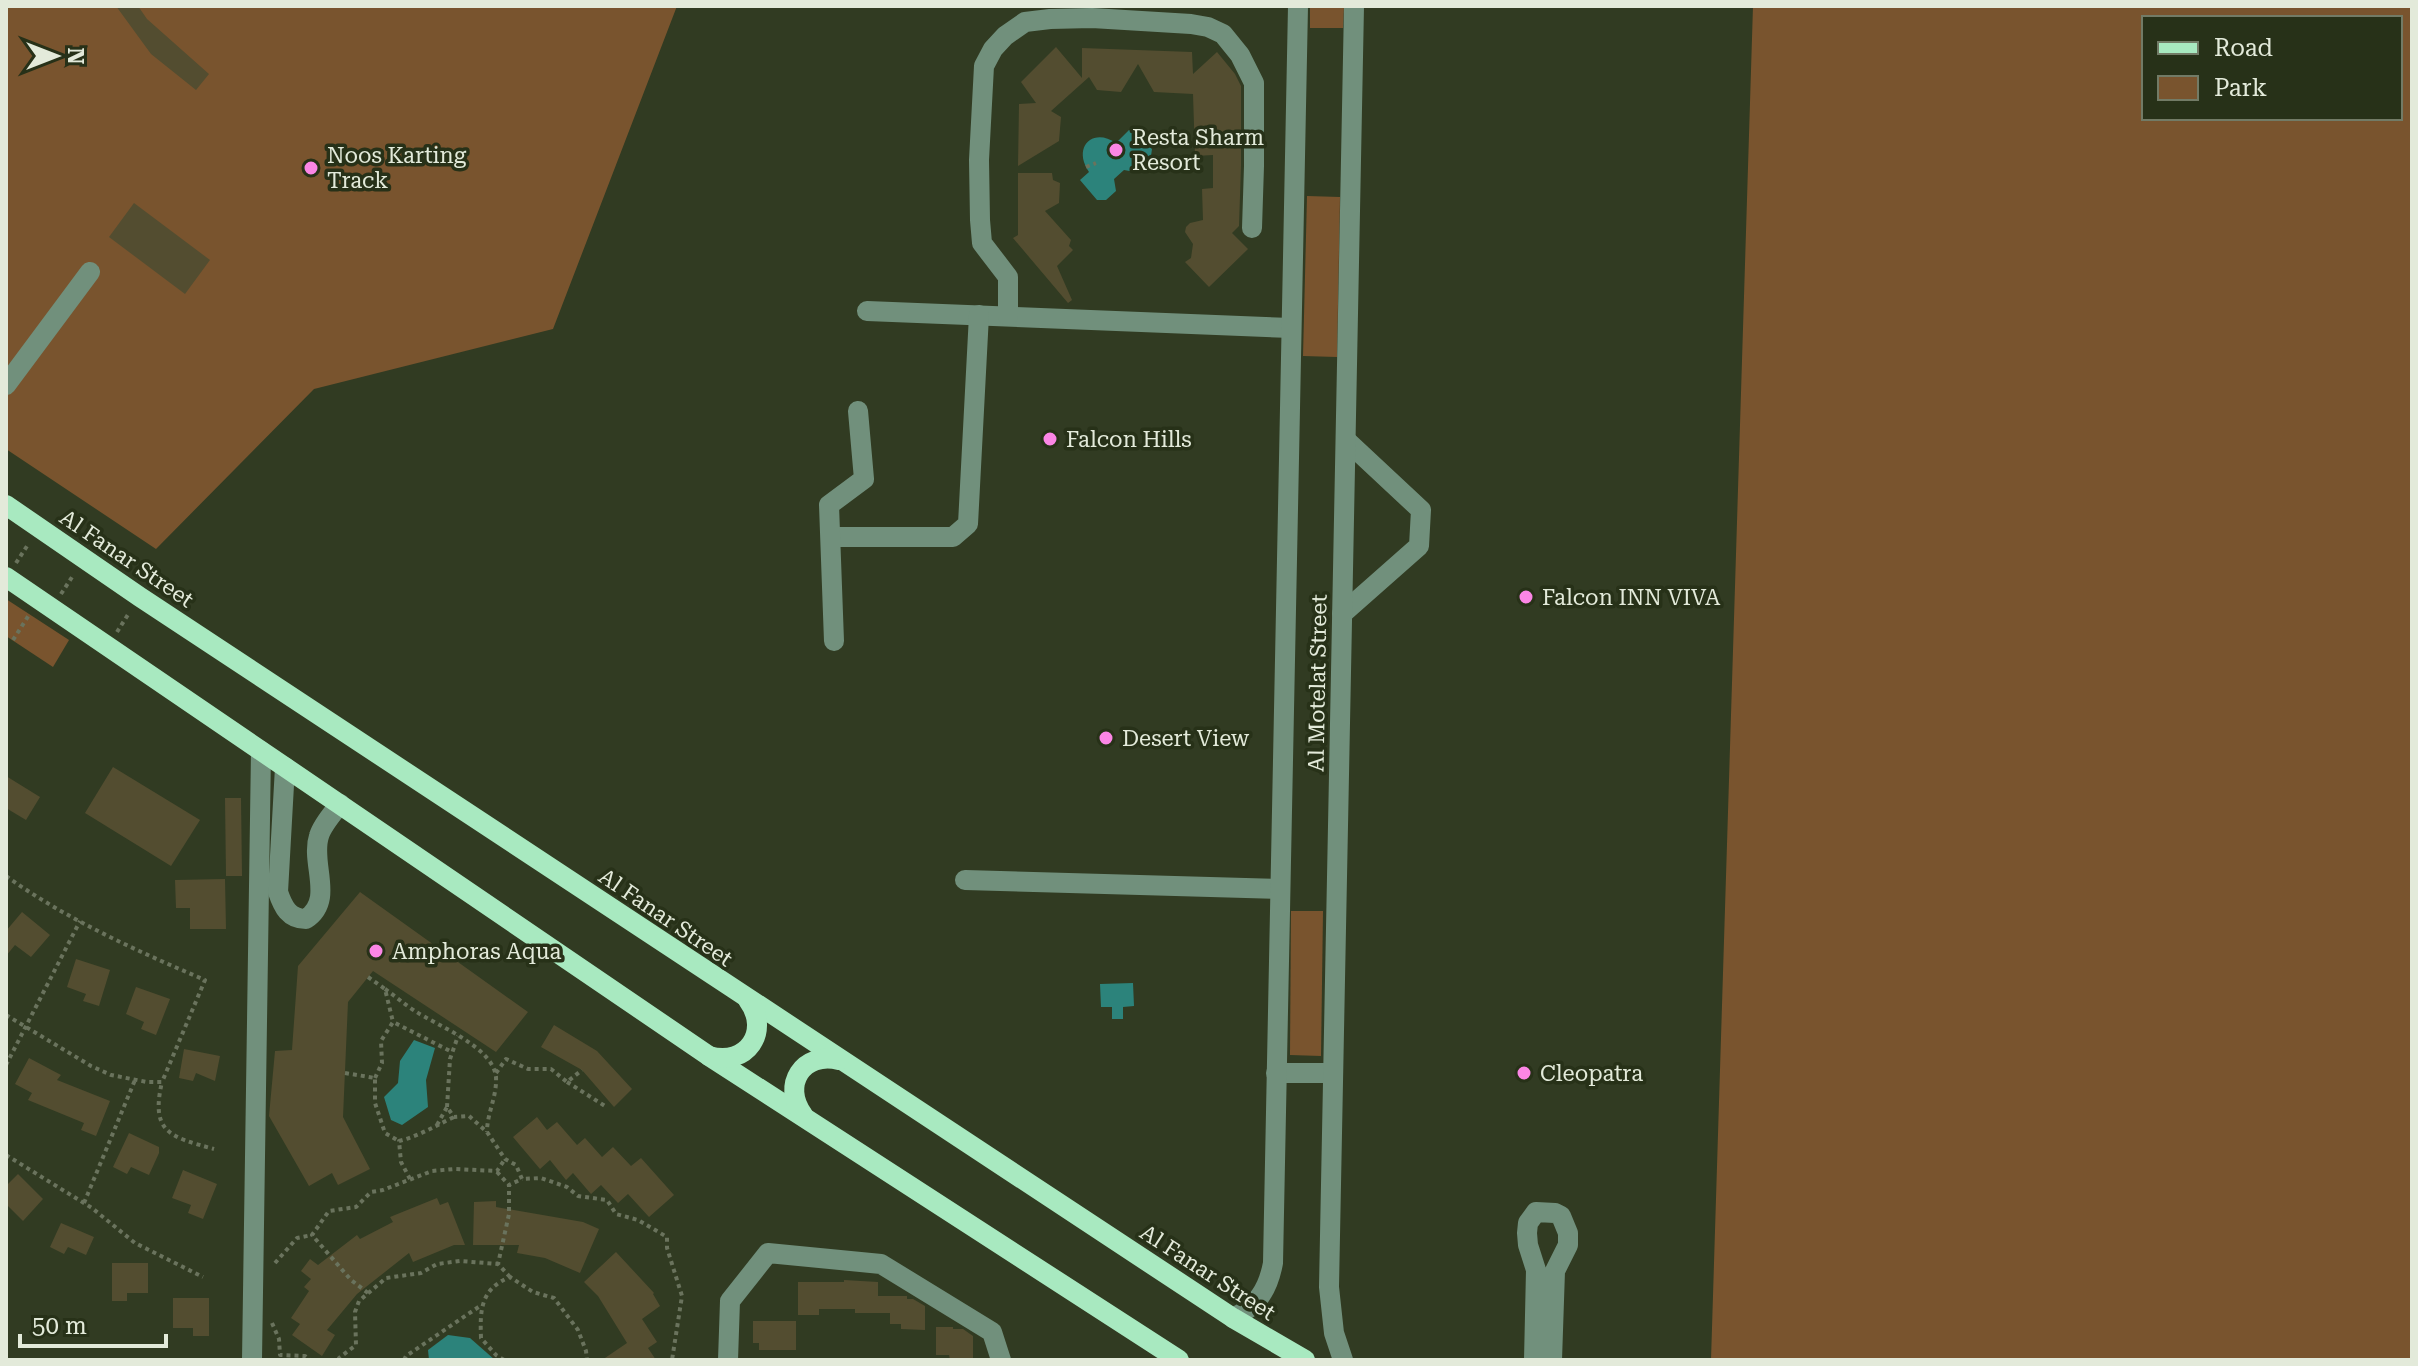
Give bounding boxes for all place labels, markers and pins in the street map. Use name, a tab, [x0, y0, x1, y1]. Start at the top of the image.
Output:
place label: Resta Sharm Resort	[1132, 125, 1264, 175]
marker: Resta Sharm Resort	[1107, 141, 1125, 159]
place label: Noos Karting Track	[327, 143, 467, 193]
marker: Noos Karting Track	[302, 159, 320, 177]
place label: Falcon Hills	[1066, 427, 1192, 452]
marker: Falcon Hills	[1041, 430, 1059, 448]
place label: Falcon INN VIVA	[1542, 585, 1721, 610]
marker: Falcon INN VIVA	[1517, 588, 1535, 606]
place label: Desert View	[1122, 726, 1250, 751]
marker: Desert View	[1097, 729, 1115, 747]
place label: Amphoras Aqua	[392, 939, 561, 964]
marker: Amphoras Aqua	[367, 942, 385, 960]
place label: Cleopatra	[1540, 1061, 1643, 1086]
marker: Cleopatra	[1515, 1064, 1533, 1082]

